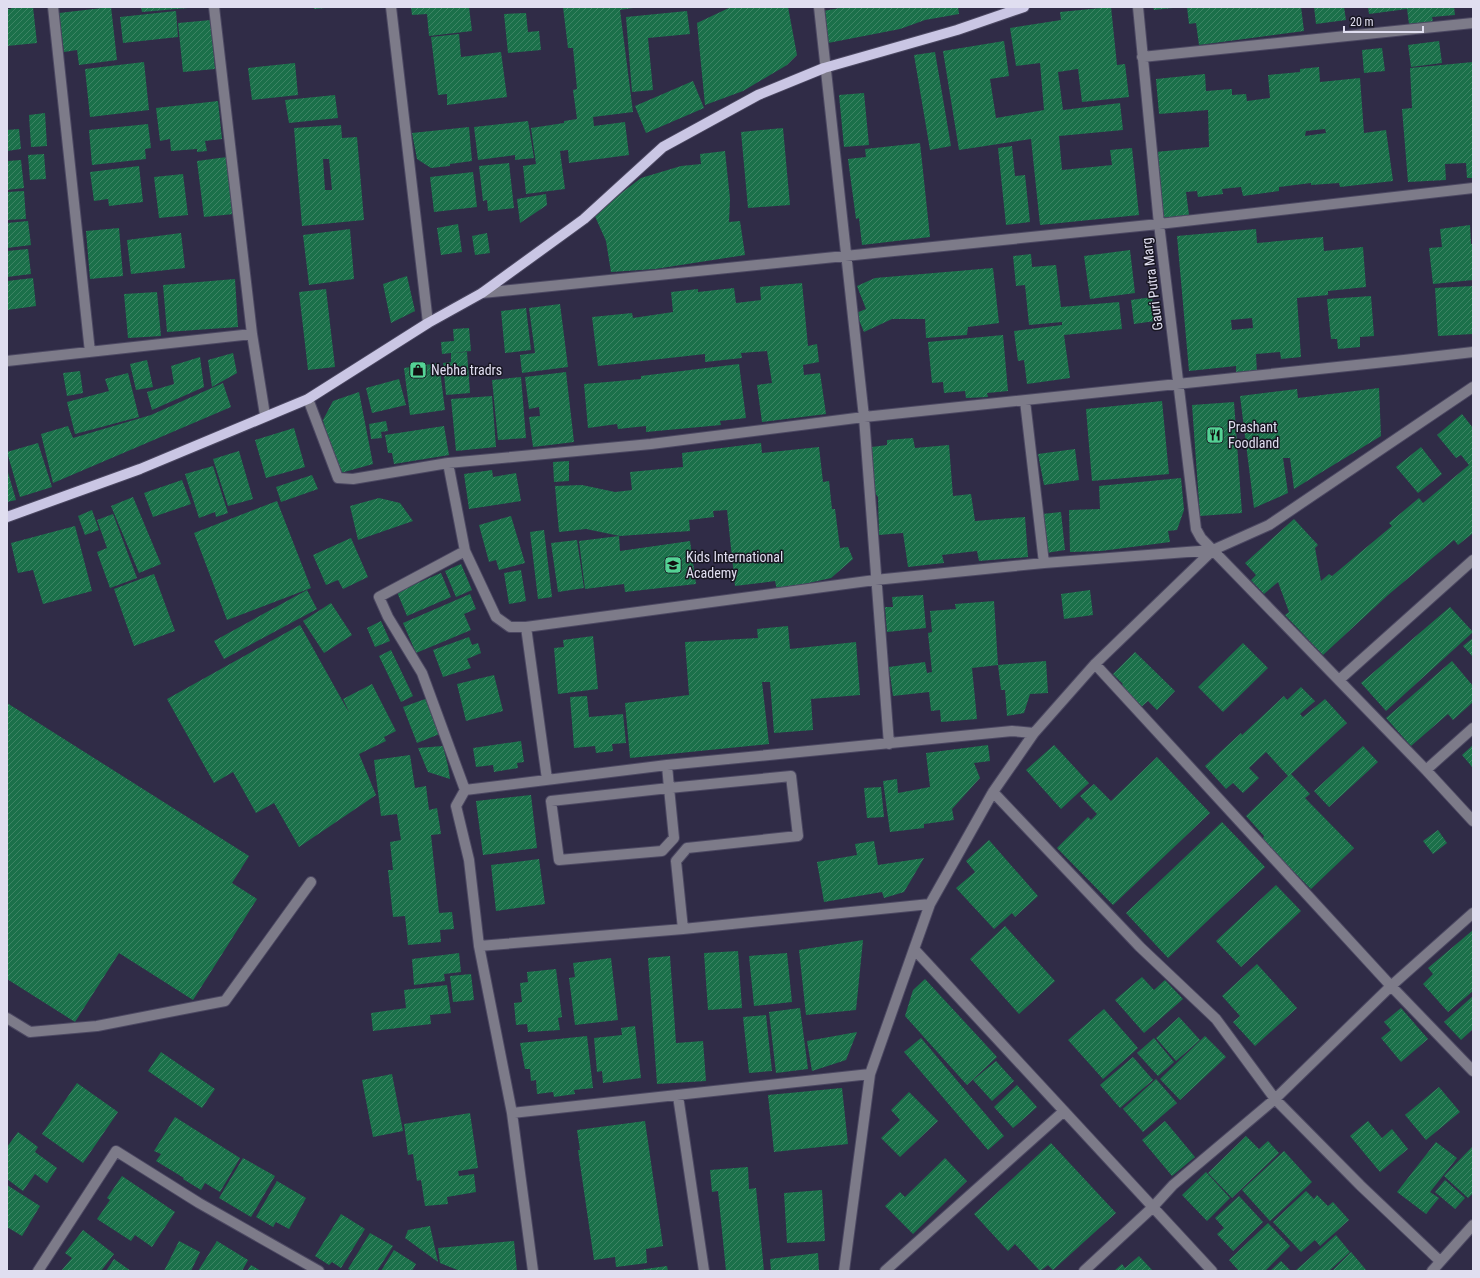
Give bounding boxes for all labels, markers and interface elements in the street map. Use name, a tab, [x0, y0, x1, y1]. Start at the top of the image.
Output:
scale bar	[1344, 8, 1423, 34]
text: 20 m	[1350, 15, 1374, 29]
street label: Gauri Putra Marg	[1138, 237, 1166, 331]
shop icon: Nebha tradrs	[408, 360, 428, 380]
place label: Nebha tradrs	[431, 362, 502, 378]
place label: Prashant Foodland	[1228, 419, 1279, 451]
restaurant icon: Prashant Foodland	[1205, 425, 1225, 445]
place label: Kids International Academy	[686, 549, 783, 581]
school or university icon: Kids International Academy	[663, 555, 683, 575]

